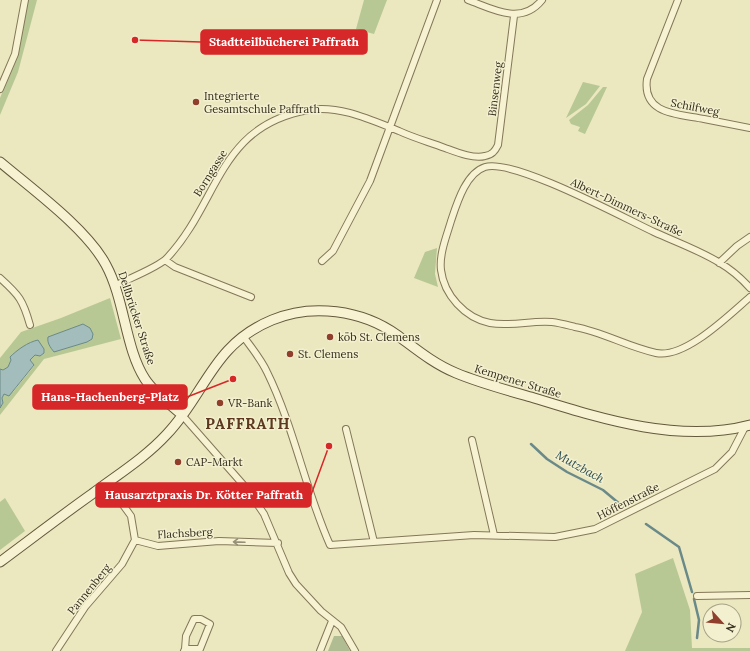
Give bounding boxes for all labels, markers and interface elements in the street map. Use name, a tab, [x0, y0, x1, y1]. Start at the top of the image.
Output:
callout: Stadtteilbücherei Paffrath	[201, 30, 367, 54]
text: Stadtteilbücherei Paffrath	[209, 34, 360, 49]
street label: Binsenweg	[485, 60, 505, 117]
place label: Integrierte Gesamtschule Paffrath	[204, 89, 320, 116]
street label: Schilfweg	[669, 95, 721, 119]
marker: Integrierte Gesamtschule Paffrath	[191, 97, 201, 107]
street label: Borngasse	[190, 147, 230, 199]
street label: Albert-Dimmers-Straße	[567, 174, 686, 239]
street label: Dellbrücker Straße	[115, 270, 159, 367]
place label: köb St. Clemens	[338, 330, 420, 344]
marker: köb St. Clemens	[325, 332, 335, 342]
place label: St. Clemens	[298, 347, 358, 361]
marker: St. Clemens	[285, 349, 295, 359]
street label: Kempener Straße	[473, 361, 563, 401]
callout: Hans-Hachenberg-Platz	[33, 385, 187, 409]
text: Hans-Hachenberg-Platz	[41, 389, 179, 404]
place label: VR-Bank	[227, 396, 272, 410]
marker: VR-Bank	[215, 398, 225, 408]
district label: PAFFRATH	[205, 414, 291, 433]
water label: Mutzbach	[553, 447, 607, 486]
place label: CAP-Markt	[186, 455, 244, 469]
marker: CAP-Markt	[173, 457, 183, 467]
street label: Höffenstraße	[595, 479, 662, 523]
callout: Hausarztpraxis Dr. Kötter Paffrath	[96, 483, 311, 507]
text: Hausarztpraxis Dr. Kötter Paffrath	[105, 487, 304, 502]
street label: Flachsberg	[157, 525, 214, 541]
one-way arrow	[233, 538, 246, 546]
street label: Pannenberg	[64, 560, 114, 617]
north arrow	[702, 603, 742, 643]
text: N	[723, 621, 739, 635]

